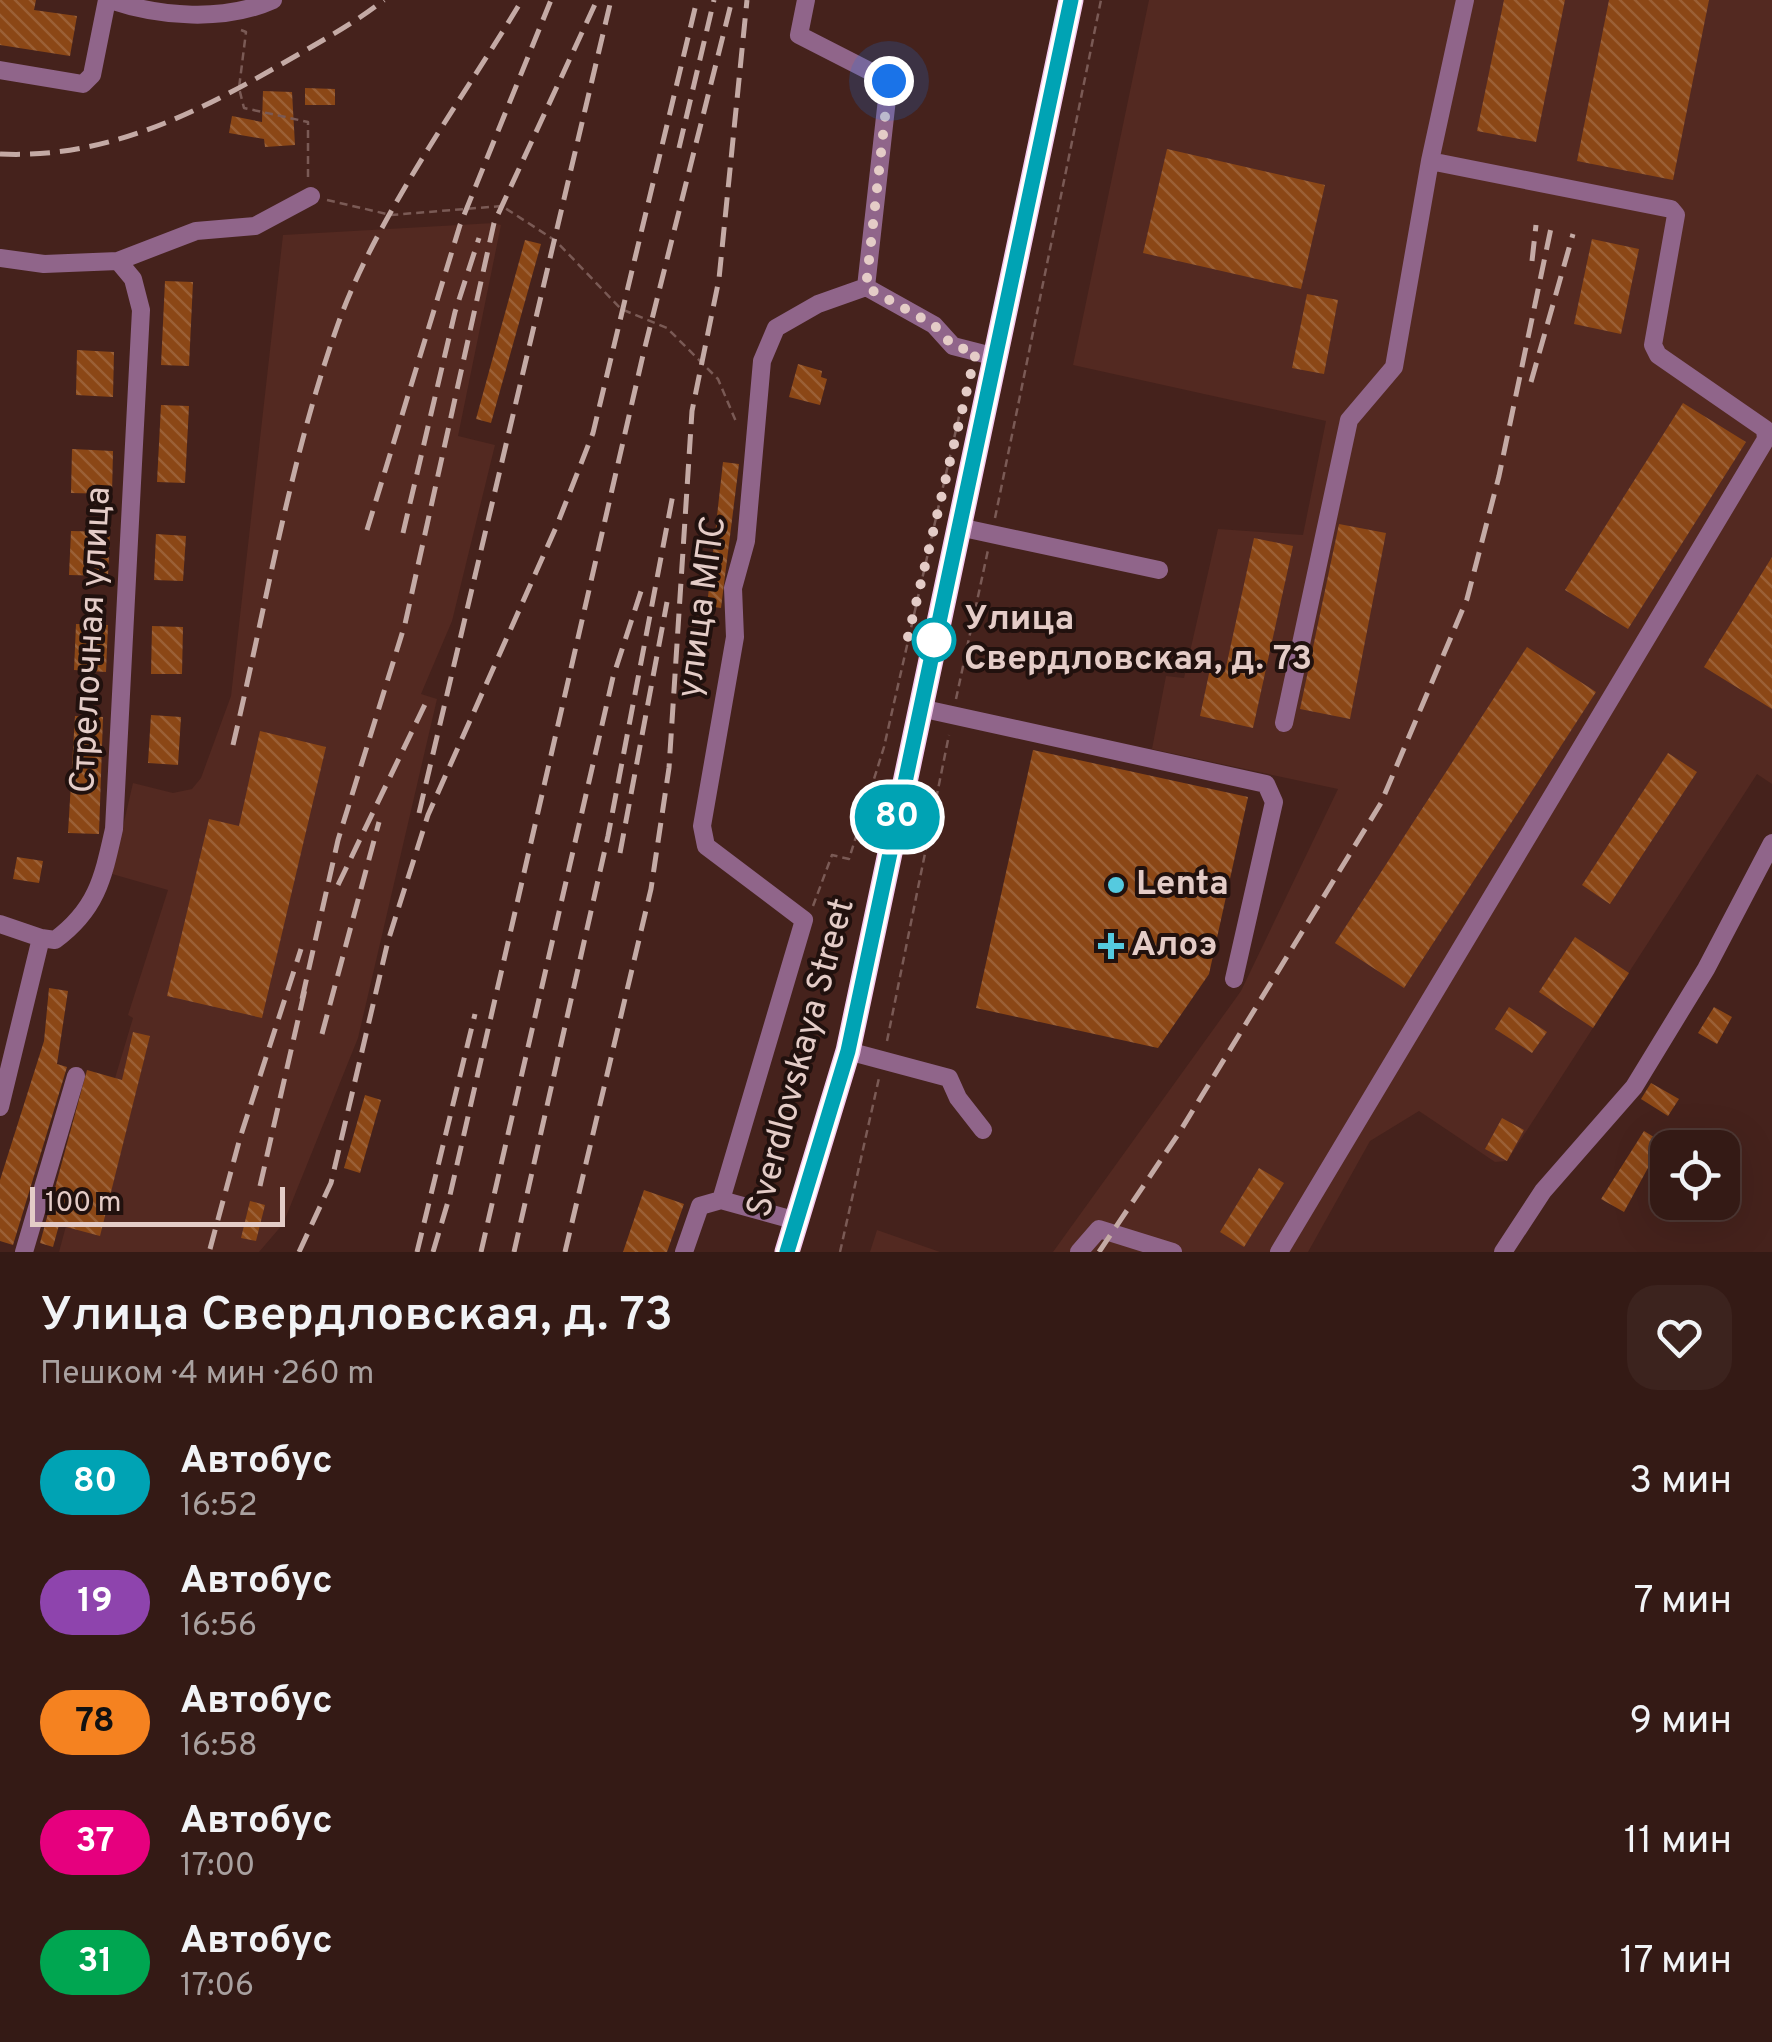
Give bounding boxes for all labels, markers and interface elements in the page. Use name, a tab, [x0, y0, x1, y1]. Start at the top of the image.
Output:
your location	[864, 56, 914, 106]
street label: Стрелочная улица	[62, 486, 122, 794]
street label: улица МПС	[668, 513, 738, 701]
place label: Улица Свердловская, д. 73	[964, 598, 1312, 682]
marker: Улица Свердловская, д. 73	[913, 619, 955, 661]
line badge: 80	[852, 784, 942, 850]
text: 80	[875, 795, 919, 839]
place label: Lenta	[1136, 863, 1229, 907]
marker: Lenta	[1105, 874, 1127, 896]
street label: Sverdlovskaya Street	[738, 894, 866, 1222]
place label: Алоэ	[1131, 924, 1217, 968]
marker: Алоэ	[1100, 935, 1122, 957]
map controls	[1650, 1130, 1740, 1220]
button: locate	[1650, 1130, 1740, 1220]
scale bar	[30, 1182, 285, 1226]
text: 100 m	[45, 1186, 121, 1222]
button: heart	[1627, 1285, 1732, 1390]
text: Улица Свердловская, д. 73	[40, 1287, 673, 1347]
text: Пешком · 4 мин · 260 m	[40, 1355, 374, 1395]
text: Автобус	[180, 1438, 333, 1487]
text: 3 мин	[1629, 1458, 1732, 1507]
text: 80	[73, 1460, 117, 1504]
text: 16:52	[180, 1487, 258, 1527]
text: Автобус	[180, 1558, 333, 1607]
text: 7 мин	[1634, 1578, 1732, 1627]
text: 19	[77, 1580, 113, 1624]
text: 16:56	[180, 1607, 257, 1647]
text: Автобус	[180, 1678, 333, 1727]
text: 9 мин	[1629, 1698, 1732, 1747]
text: 78	[75, 1700, 115, 1744]
text: 16:58	[180, 1727, 258, 1767]
text: Автобус	[180, 1798, 333, 1847]
text: 11 мин	[1624, 1818, 1732, 1867]
text: 37	[75, 1820, 115, 1864]
text: 17:00	[180, 1847, 255, 1887]
text: Автобус	[180, 1918, 333, 1967]
text: 17 мин	[1620, 1938, 1732, 1987]
text: 31	[78, 1940, 112, 1984]
text: 17:06	[180, 1967, 254, 2007]

